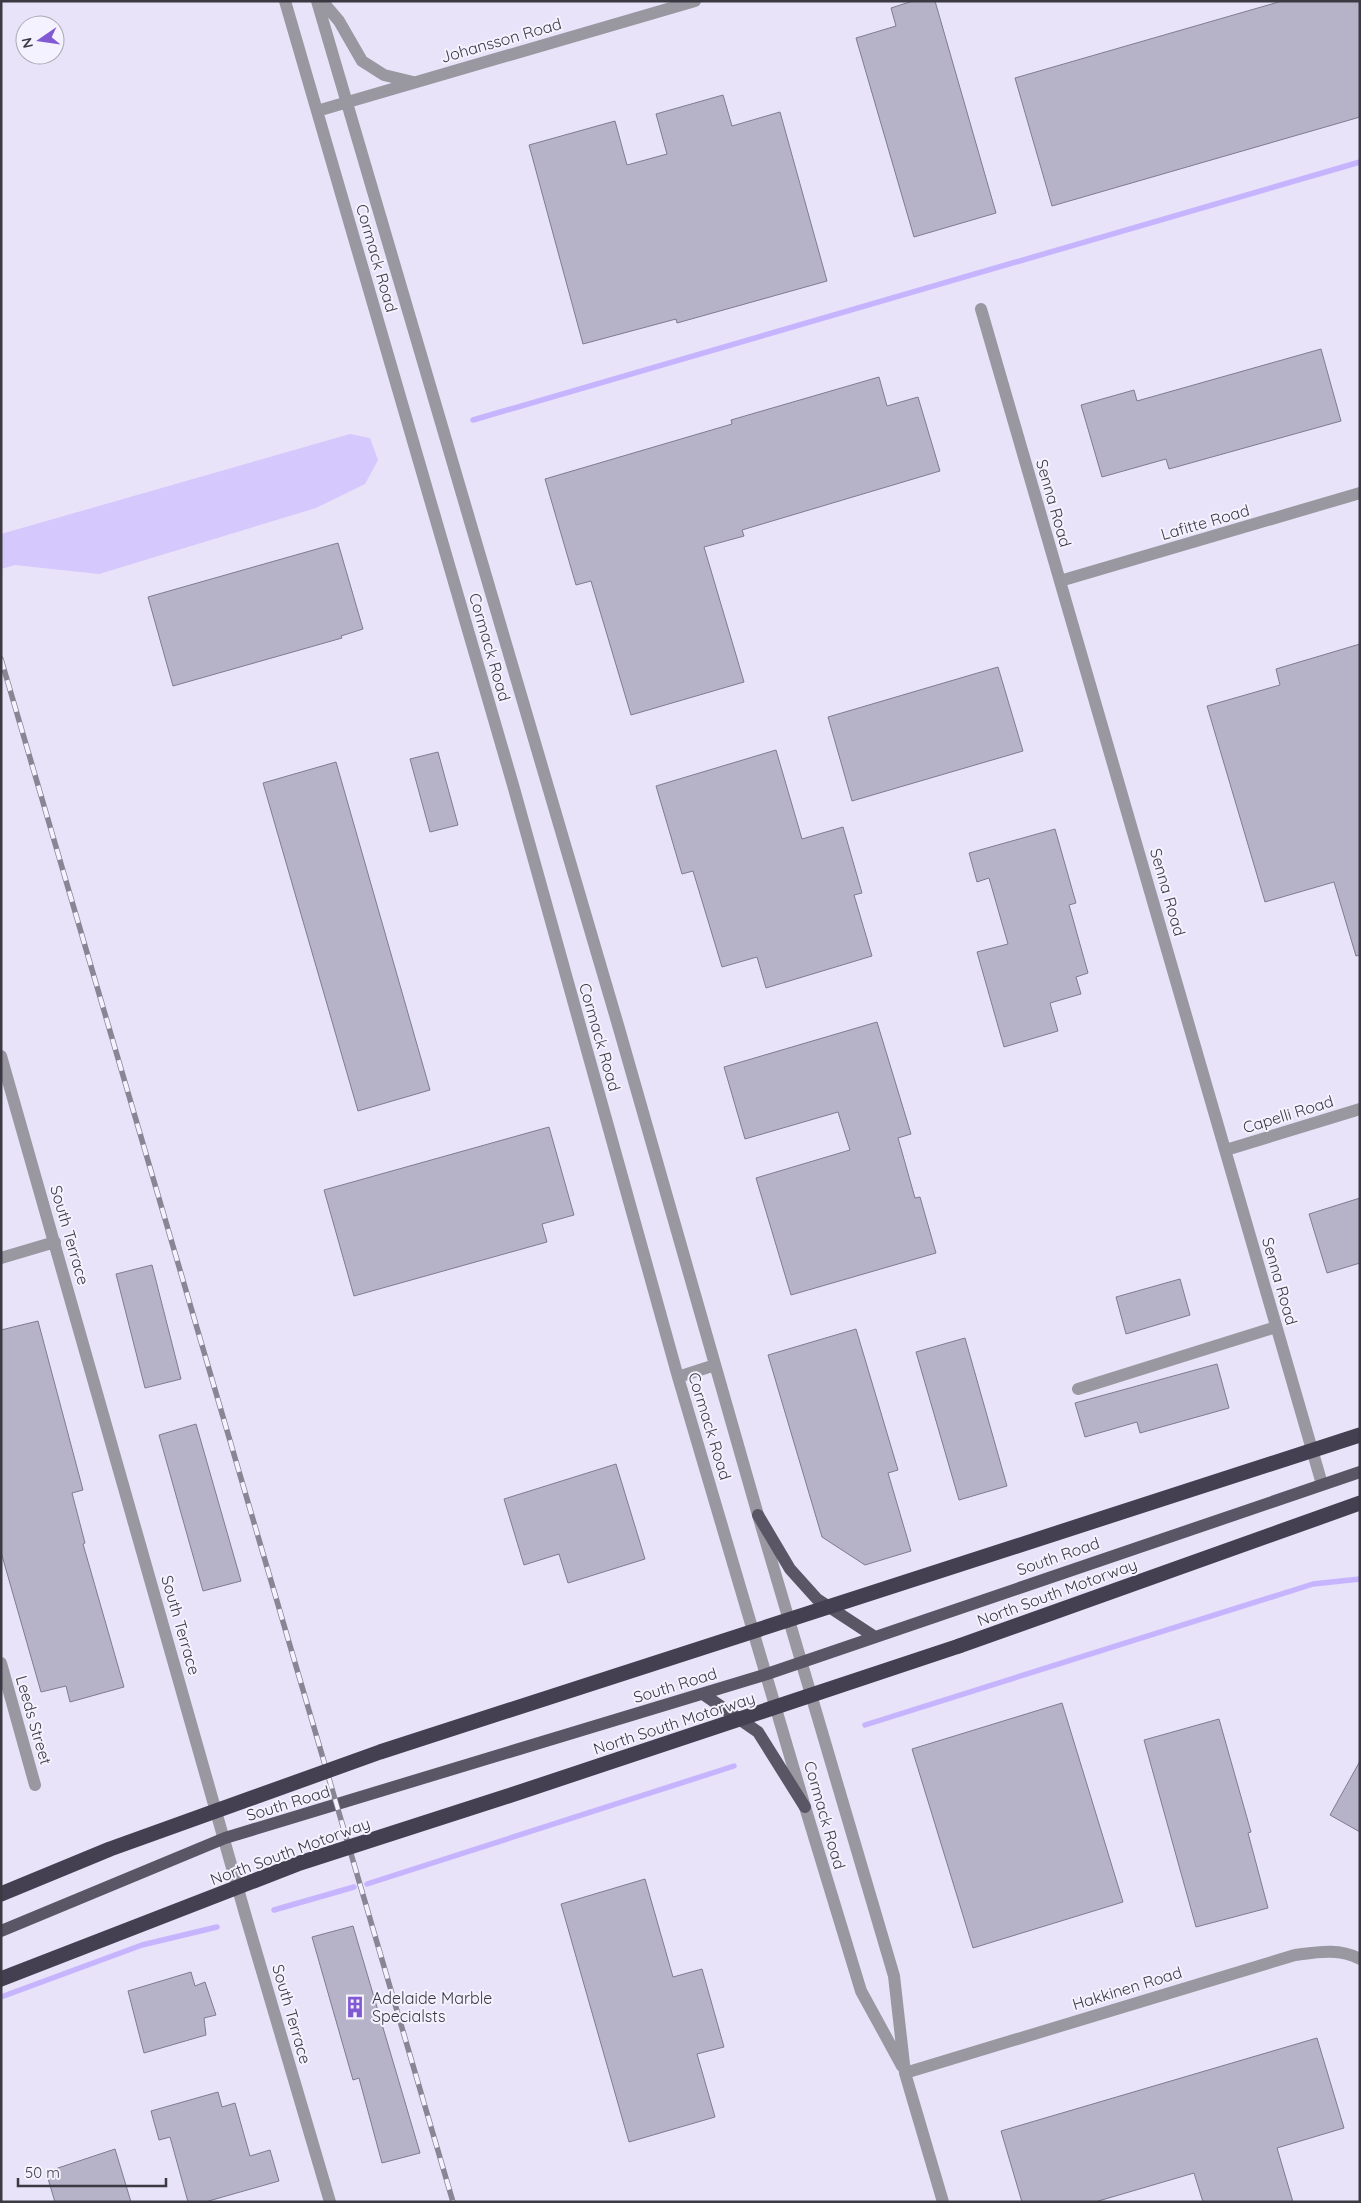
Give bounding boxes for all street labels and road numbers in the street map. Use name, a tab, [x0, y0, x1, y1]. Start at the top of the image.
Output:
street label: Johansson Road	[438, 13, 564, 67]
street label: Cormack Road	[352, 202, 402, 314]
street label: Senna Road	[1032, 457, 1076, 549]
street label: Lafitte Road	[1158, 500, 1252, 544]
street label: Cormack Road	[465, 591, 515, 703]
street label: Senna Road	[1146, 846, 1190, 938]
street label: Cormack Road	[575, 981, 625, 1093]
street label: Capelli Road	[1240, 1091, 1336, 1137]
street label: South Terrace	[46, 1183, 94, 1287]
street label: Senna Road	[1258, 1235, 1302, 1327]
street label: Cormack Road	[684, 1370, 736, 1482]
street label: South Road	[1014, 1532, 1102, 1580]
street label: North South Motorway	[974, 1554, 1140, 1630]
street label: South Terrace	[157, 1573, 205, 1677]
street label: South Road	[631, 1663, 719, 1707]
street label: Leeds Street	[12, 1673, 56, 1767]
street label: North South Motorway	[591, 1687, 757, 1759]
street label: Cormack Road	[800, 1759, 850, 1871]
street label: South Road	[244, 1781, 332, 1825]
street label: North South Motorway	[207, 1813, 373, 1889]
street label: South Terrace	[268, 1962, 316, 2066]
street label: Hakkinen Road	[1070, 1962, 1184, 2014]

